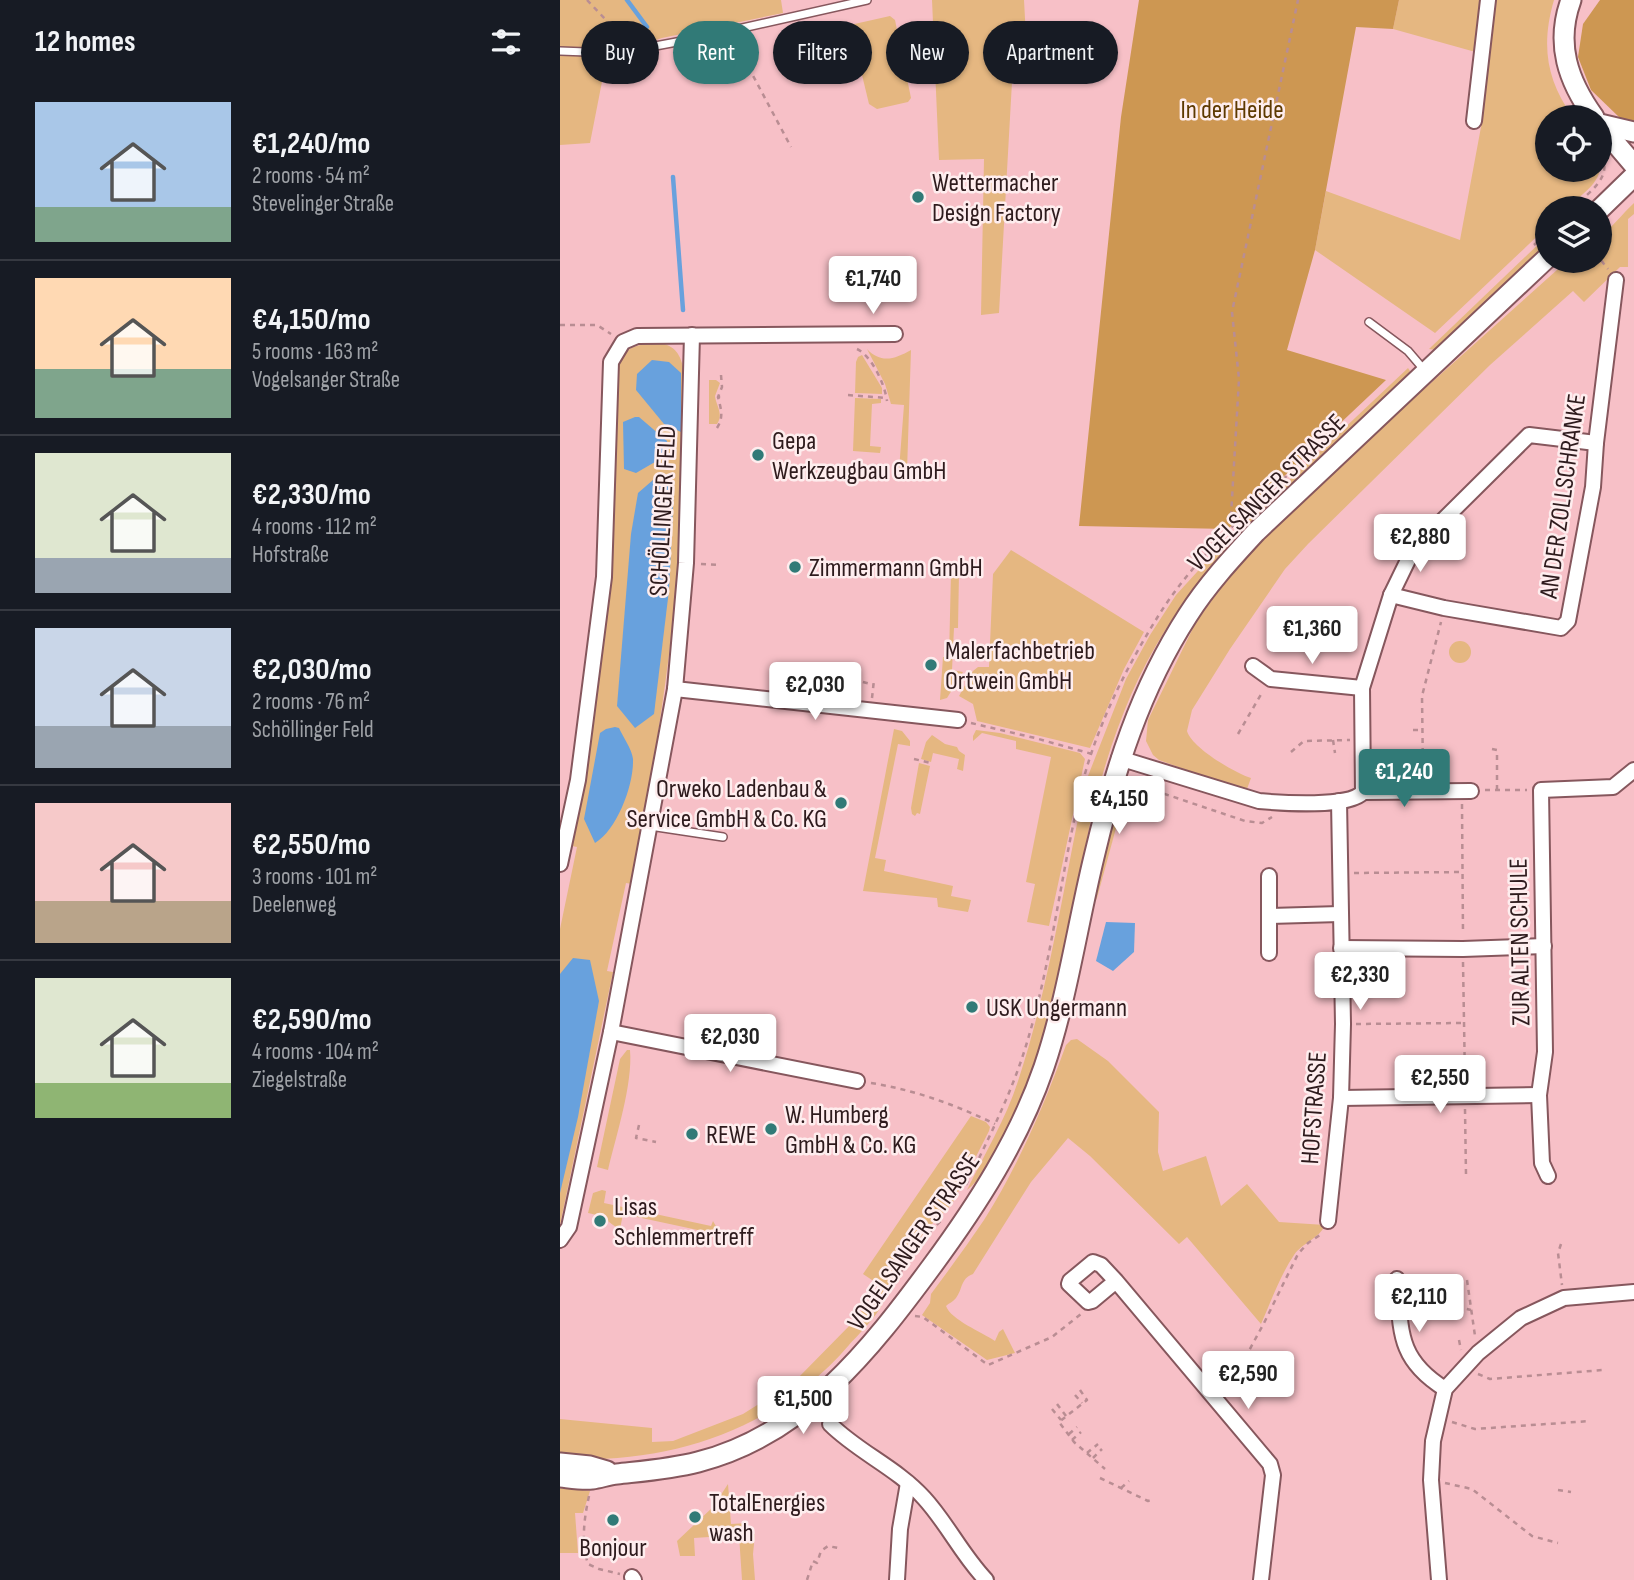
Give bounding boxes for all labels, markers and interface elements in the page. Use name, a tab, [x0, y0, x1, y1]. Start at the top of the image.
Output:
chip: Buy	[581, 21, 659, 84]
chip: Rent	[673, 21, 759, 84]
chip: Filters	[773, 21, 872, 84]
chip: New	[886, 21, 969, 84]
chip: Apartment	[983, 21, 1118, 84]
icon: filters	[487, 23, 525, 61]
text: 12 homes	[35, 24, 136, 60]
park label: In der Heide	[1180, 95, 1284, 126]
map controls	[1535, 105, 1612, 273]
button: locate	[1535, 105, 1612, 182]
text: €1,240/mo	[252, 126, 370, 162]
icon: home	[91, 130, 175, 214]
text: 2 rooms · 54 m²	[252, 162, 370, 190]
place label: Wettermacher Design Factory	[932, 168, 1061, 229]
marker: Wettermacher Design Factory	[910, 189, 926, 205]
text: Stevelinger Straße	[252, 190, 394, 218]
button: layers	[1535, 196, 1612, 273]
pin: €1,740	[816, 256, 930, 316]
text: €1,740	[845, 265, 901, 293]
text: €4,150/mo	[252, 302, 371, 338]
icon: home	[91, 306, 175, 390]
text: 5 rooms · 163 m²	[252, 338, 378, 366]
text: Vogelsanger Straße	[252, 366, 400, 394]
street label: AN DER ZOLLSCHRANKE	[1534, 392, 1593, 601]
street label: VOGELSANGER STRASSE	[1182, 408, 1352, 578]
street label: SCHÖLLINGER FELD	[644, 425, 683, 597]
place label: Gepa Werkzeugbau GmbH	[772, 426, 947, 487]
marker: Gepa Werkzeugbau GmbH	[750, 447, 766, 463]
text: €2,330/mo	[252, 477, 371, 513]
icon: home	[91, 481, 175, 565]
text: 4 rooms · 112 m²	[252, 513, 377, 541]
pin: €2,880	[1363, 514, 1477, 574]
text: €2,880	[1390, 523, 1450, 551]
text: Hofstraße	[252, 541, 329, 569]
place label: Zimmermann GmbH	[809, 553, 983, 584]
marker: Zimmermann GmbH	[787, 559, 803, 575]
pin: €1,360	[1255, 606, 1369, 666]
text: €1,360	[1283, 615, 1341, 643]
place label: Malerfachbetrieb Ortwein GmbH	[945, 636, 1095, 697]
text: €2,030/mo	[252, 652, 372, 688]
icon: home	[91, 656, 175, 740]
marker: Malerfachbetrieb Ortwein GmbH	[923, 657, 939, 673]
pin: €2,030	[758, 662, 872, 722]
text: €2,030	[785, 671, 845, 699]
text: 2 rooms · 76 m²	[252, 688, 370, 716]
text: Schöllinger Feld	[252, 716, 374, 744]
pin: €1,240	[1347, 750, 1461, 809]
text: €1,240	[1375, 758, 1433, 786]
place label: Orweko Ladenbau & Service GmbH & Co. KG	[626, 774, 827, 835]
pin: €4,150	[1062, 776, 1176, 836]
text: €4,150	[1090, 785, 1148, 813]
marker: Orweko Ladenbau & Service GmbH & Co. KG	[833, 795, 849, 811]
text: €2,550/mo	[252, 827, 371, 863]
icon: home	[91, 831, 175, 915]
street label: ZUR ALTEN SCHULE	[1504, 858, 1537, 1026]
text: 3 rooms · 101 m²	[252, 863, 377, 891]
text: Deelenweg	[252, 891, 336, 919]
pin: €2,330	[1303, 953, 1417, 1012]
text: €2,330	[1331, 961, 1389, 989]
place label: USK Ungermann	[986, 993, 1127, 1024]
marker: USK Ungermann	[964, 999, 980, 1015]
text: €2,590/mo	[252, 1002, 372, 1038]
icon: home	[91, 1006, 175, 1090]
pin: €2,030	[673, 1014, 787, 1074]
text: €2,030	[700, 1023, 760, 1051]
text: 4 rooms · 104 m²	[252, 1038, 379, 1066]
street label: HOFSTRASSE	[1295, 1051, 1334, 1165]
pin: €2,550	[1383, 1056, 1497, 1115]
text: €2,550	[1411, 1064, 1469, 1092]
text: Ziegelstraße	[252, 1066, 347, 1094]
place label: W. Humberg GmbH & Co. KG	[785, 1100, 917, 1161]
place label: REWE	[706, 1120, 756, 1151]
marker: W. Humberg GmbH & Co. KG	[763, 1121, 779, 1137]
marker: REWE	[684, 1126, 700, 1142]
street label: VOGELSANGER STRASSE	[841, 1147, 987, 1337]
place label: Lisas Schlemmertreff	[614, 1192, 754, 1253]
marker: Lisas Schlemmertreff	[592, 1213, 608, 1229]
pin: €2,110	[1362, 1274, 1476, 1334]
text: €2,110	[1391, 1283, 1447, 1311]
pin: €2,590	[1191, 1352, 1305, 1411]
text: €2,590	[1218, 1360, 1278, 1388]
pin: €1,500	[746, 1376, 860, 1436]
text: €1,500	[773, 1385, 833, 1413]
place label: TotalEnergies wash	[709, 1488, 825, 1549]
marker: TotalEnergies wash	[687, 1509, 703, 1525]
marker: Bonjour	[605, 1512, 621, 1528]
place label: Bonjour	[579, 1533, 647, 1564]

